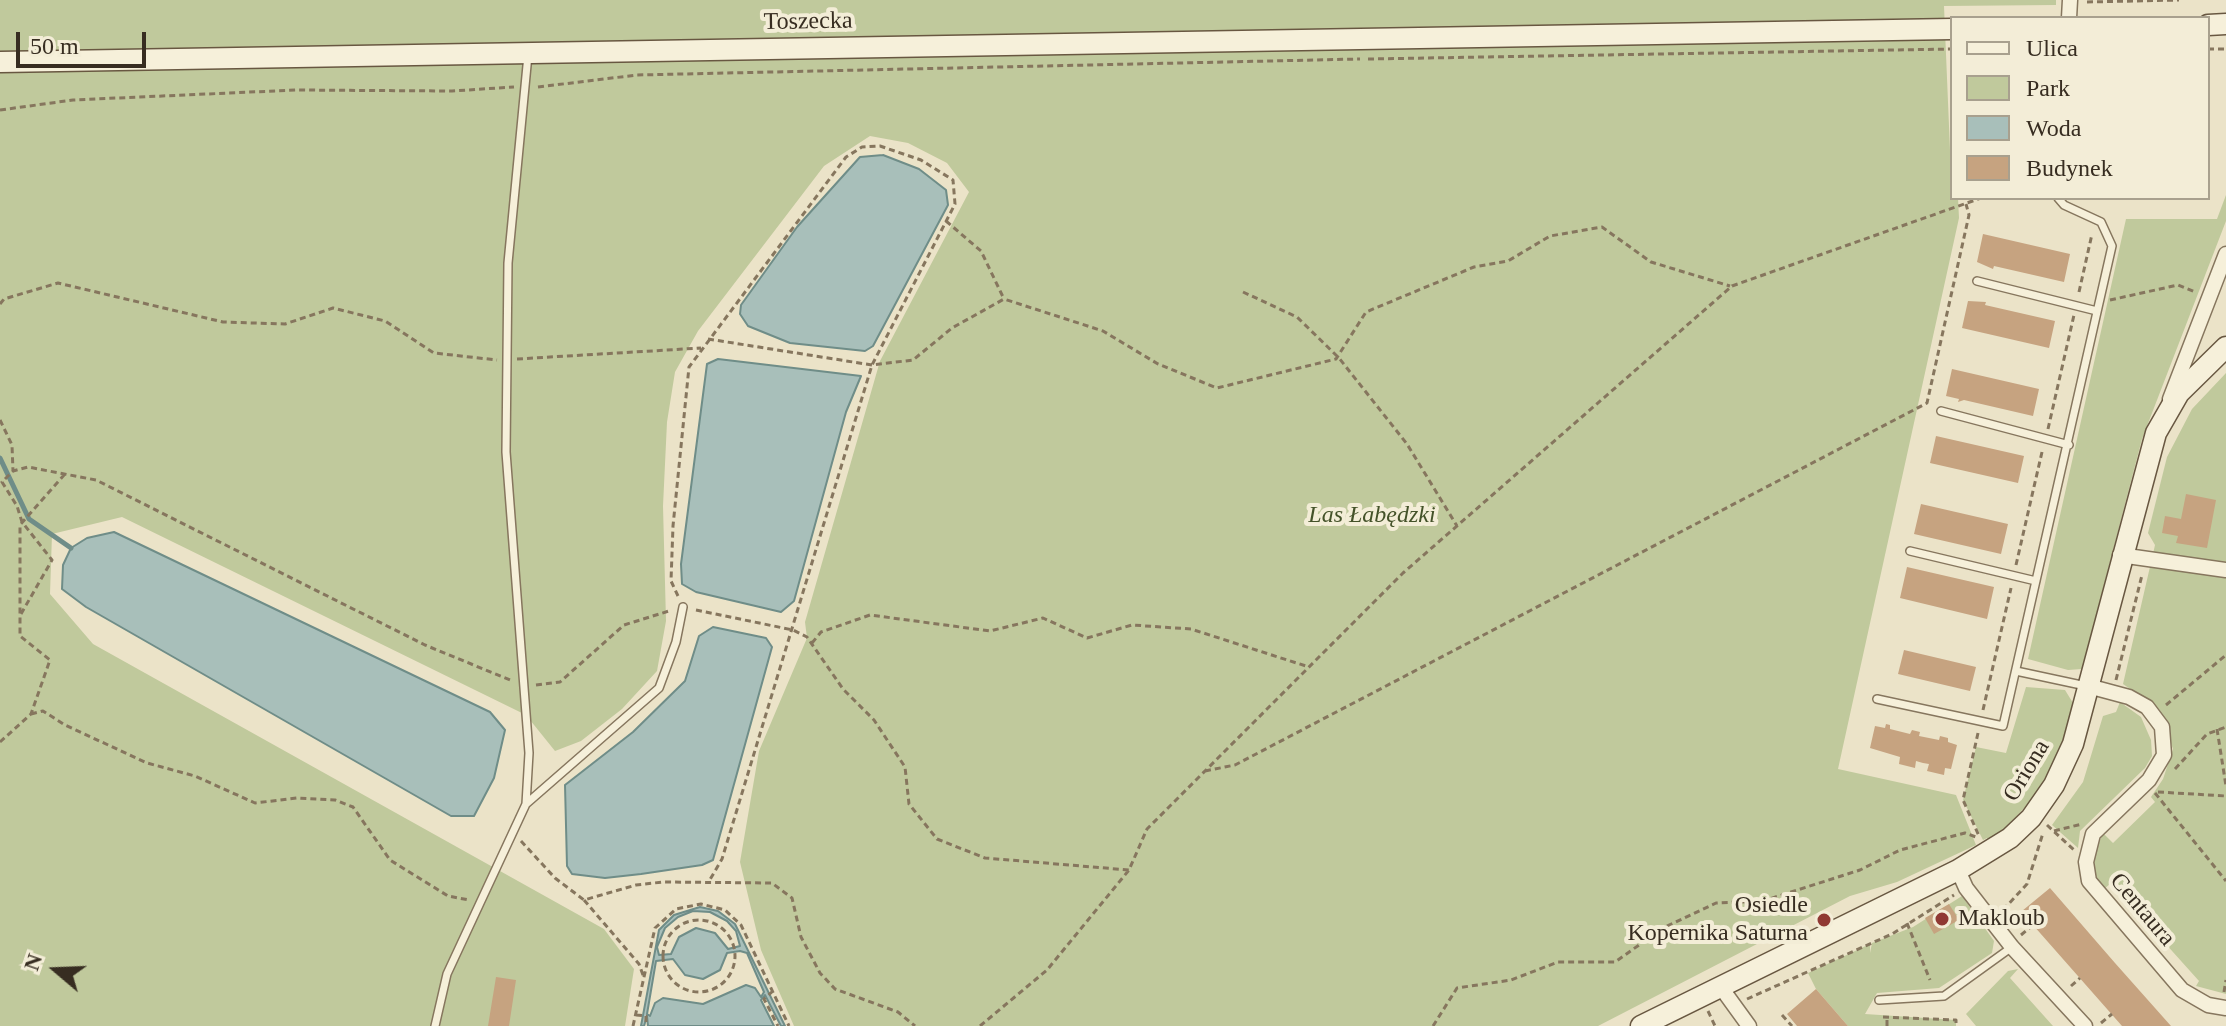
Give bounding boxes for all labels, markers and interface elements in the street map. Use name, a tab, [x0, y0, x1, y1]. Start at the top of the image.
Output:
street label: Toszecka	[763, 7, 853, 37]
scale bar	[20, 16, 150, 66]
legend	[1950, 16, 2210, 200]
text: 50 m	[30, 33, 79, 59]
text: Ulica	[2026, 35, 2078, 61]
text: Park	[2026, 75, 2070, 101]
text: Woda	[2026, 115, 2081, 141]
text: Budynek	[2026, 155, 2113, 181]
park label: Las Łabędzki	[1308, 502, 1436, 530]
street label: Oriona	[1997, 735, 2057, 807]
street label: Centaura	[2103, 868, 2181, 952]
place label: Osiedle Kopernika Saturna	[1627, 892, 1808, 948]
place label: Makloub	[1958, 905, 2045, 933]
marker: Makloub	[1933, 910, 1951, 928]
marker: Osiedle Kopernika Saturna	[1815, 911, 1833, 929]
north arrow	[16, 930, 96, 1010]
text: N	[18, 950, 47, 974]

